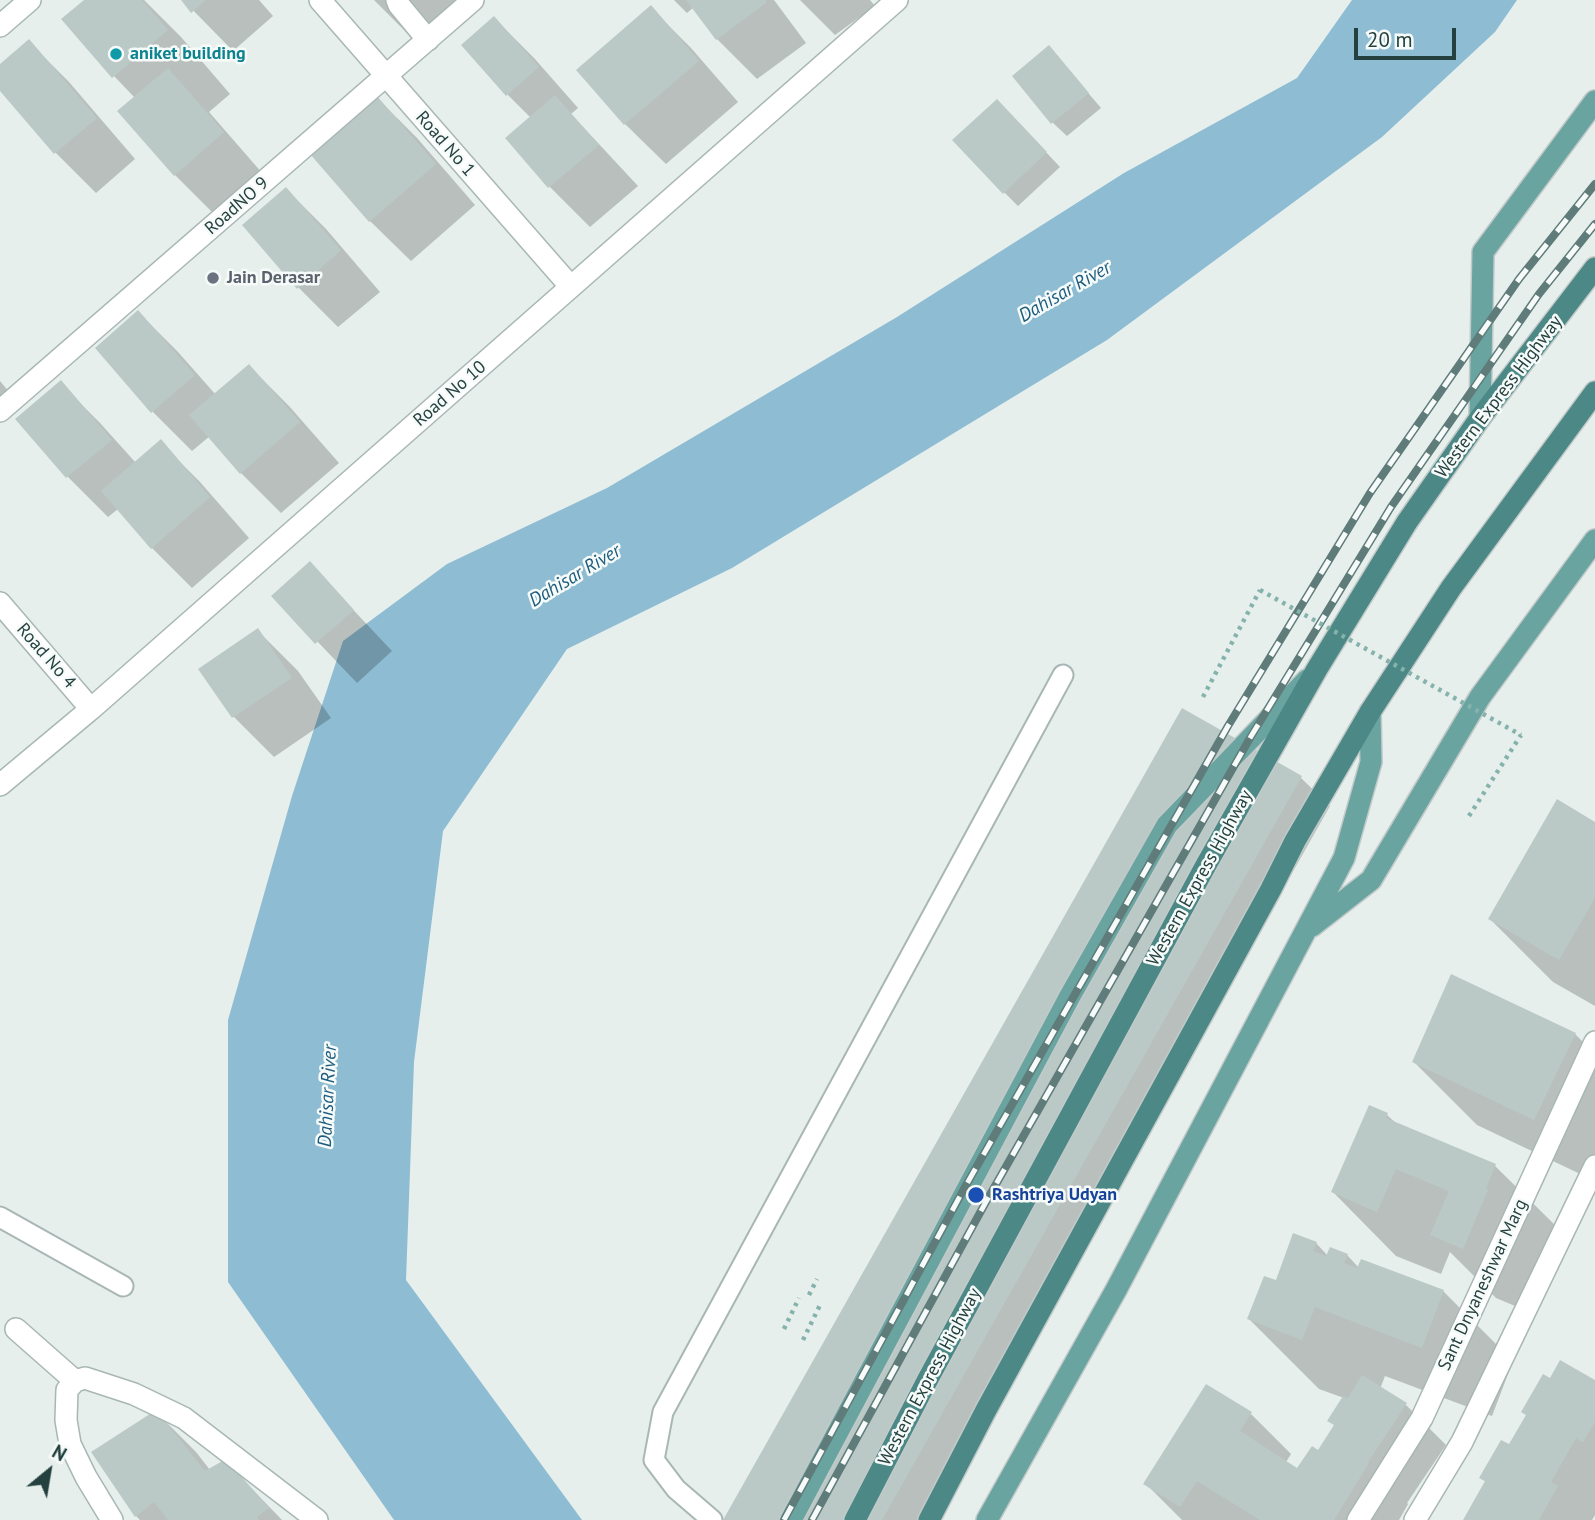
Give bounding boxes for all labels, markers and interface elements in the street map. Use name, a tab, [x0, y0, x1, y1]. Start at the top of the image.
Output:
scale bar	[1357, 14, 1458, 58]
text: 20 m	[1367, 26, 1413, 53]
place label: aniket building	[130, 43, 246, 65]
marker: aniket building	[108, 46, 124, 62]
street label: Road No 1	[411, 107, 479, 181]
street label: RoadNO 9	[201, 173, 273, 239]
water label: Dahisar River	[1015, 256, 1115, 328]
place label: Jain Derasar	[227, 267, 320, 289]
marker: Jain Derasar	[205, 270, 221, 286]
street label: Western Express Highway	[1431, 312, 1567, 482]
street label: Road No 10	[409, 357, 491, 431]
water label: Dahisar River	[525, 540, 625, 612]
street label: Road No 4	[12, 619, 80, 693]
street label: Western Express Highway	[1143, 786, 1257, 970]
water label: Dahisar River	[314, 1044, 342, 1148]
place label: Rashtriya Udyan	[992, 1184, 1117, 1206]
marker: Rashtriya Udyan	[966, 1185, 986, 1205]
street label: Sant Dnyaneshwar Marg	[1434, 1196, 1532, 1374]
street label: Western Express Highway	[874, 1285, 986, 1469]
north arrow	[14, 1436, 84, 1506]
text: N	[48, 1439, 71, 1466]

